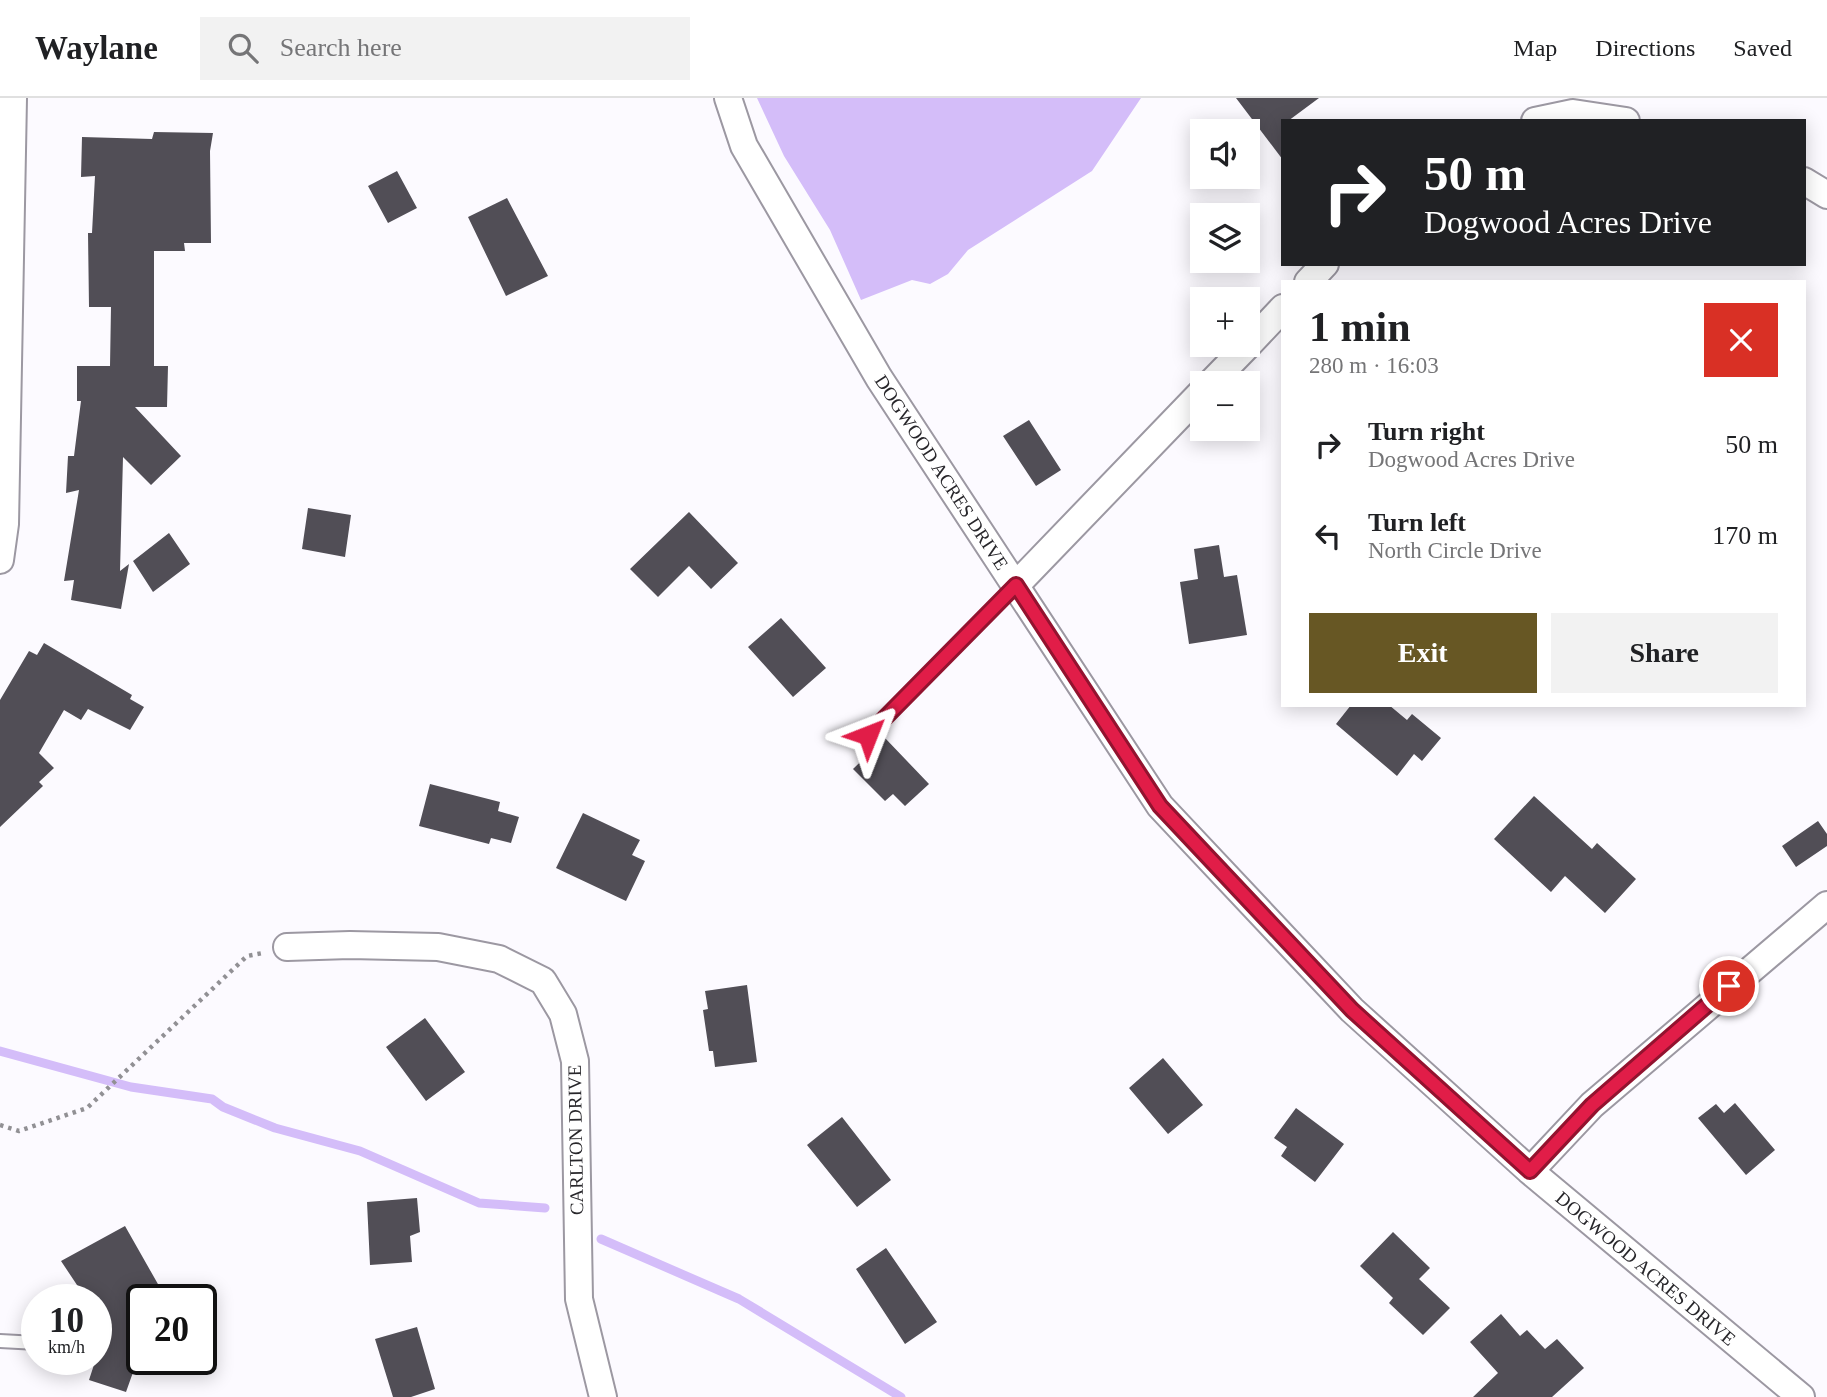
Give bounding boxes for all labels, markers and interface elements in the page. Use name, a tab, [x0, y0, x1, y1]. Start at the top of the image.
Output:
search box	[200, 17, 690, 80]
icon: search	[224, 29, 262, 67]
text: Waylane	[35, 30, 158, 66]
text: Search here	[280, 33, 402, 62]
text: Map	[1513, 35, 1557, 61]
text: Directions	[1595, 35, 1695, 61]
text: Saved	[1733, 35, 1792, 61]
map controls	[1190, 119, 1260, 441]
button: sound	[1190, 119, 1260, 189]
text: 50 m	[1424, 146, 1526, 201]
icon: right	[1309, 147, 1400, 238]
button: layers	[1190, 203, 1260, 273]
text: Dogwood Acres Drive	[1424, 204, 1712, 240]
button: +	[1190, 287, 1260, 357]
button: close	[1704, 303, 1778, 377]
text: 1 min	[1309, 304, 1411, 350]
text: 280 m · 16:03	[1309, 353, 1439, 378]
street label: DOGWOOD ACRES DRIVE	[871, 371, 1012, 574]
button: −	[1190, 371, 1260, 441]
text: Turn right	[1368, 417, 1485, 446]
icon: right	[1309, 426, 1347, 464]
text: 50 m	[1725, 430, 1778, 459]
text: Dogwood Acres Drive	[1368, 447, 1575, 472]
text: Turn left	[1368, 508, 1466, 537]
icon: left	[1309, 517, 1347, 555]
text: 170 m	[1712, 521, 1778, 550]
text: North Circle Drive	[1368, 538, 1542, 563]
button: Exit	[1309, 613, 1537, 693]
button: Share	[1551, 613, 1778, 693]
position arrow	[831, 698, 905, 772]
pin	[1699, 956, 1759, 1016]
icon: arrive	[1710, 967, 1748, 1005]
street label: CARLTON DRIVE	[564, 1065, 587, 1215]
street label: DOGWOOD ACRES DRIVE	[1552, 1187, 1740, 1350]
speed limit sign: 20	[126, 1284, 217, 1375]
text: 10	[49, 1301, 84, 1340]
text: km/h	[48, 1337, 85, 1357]

